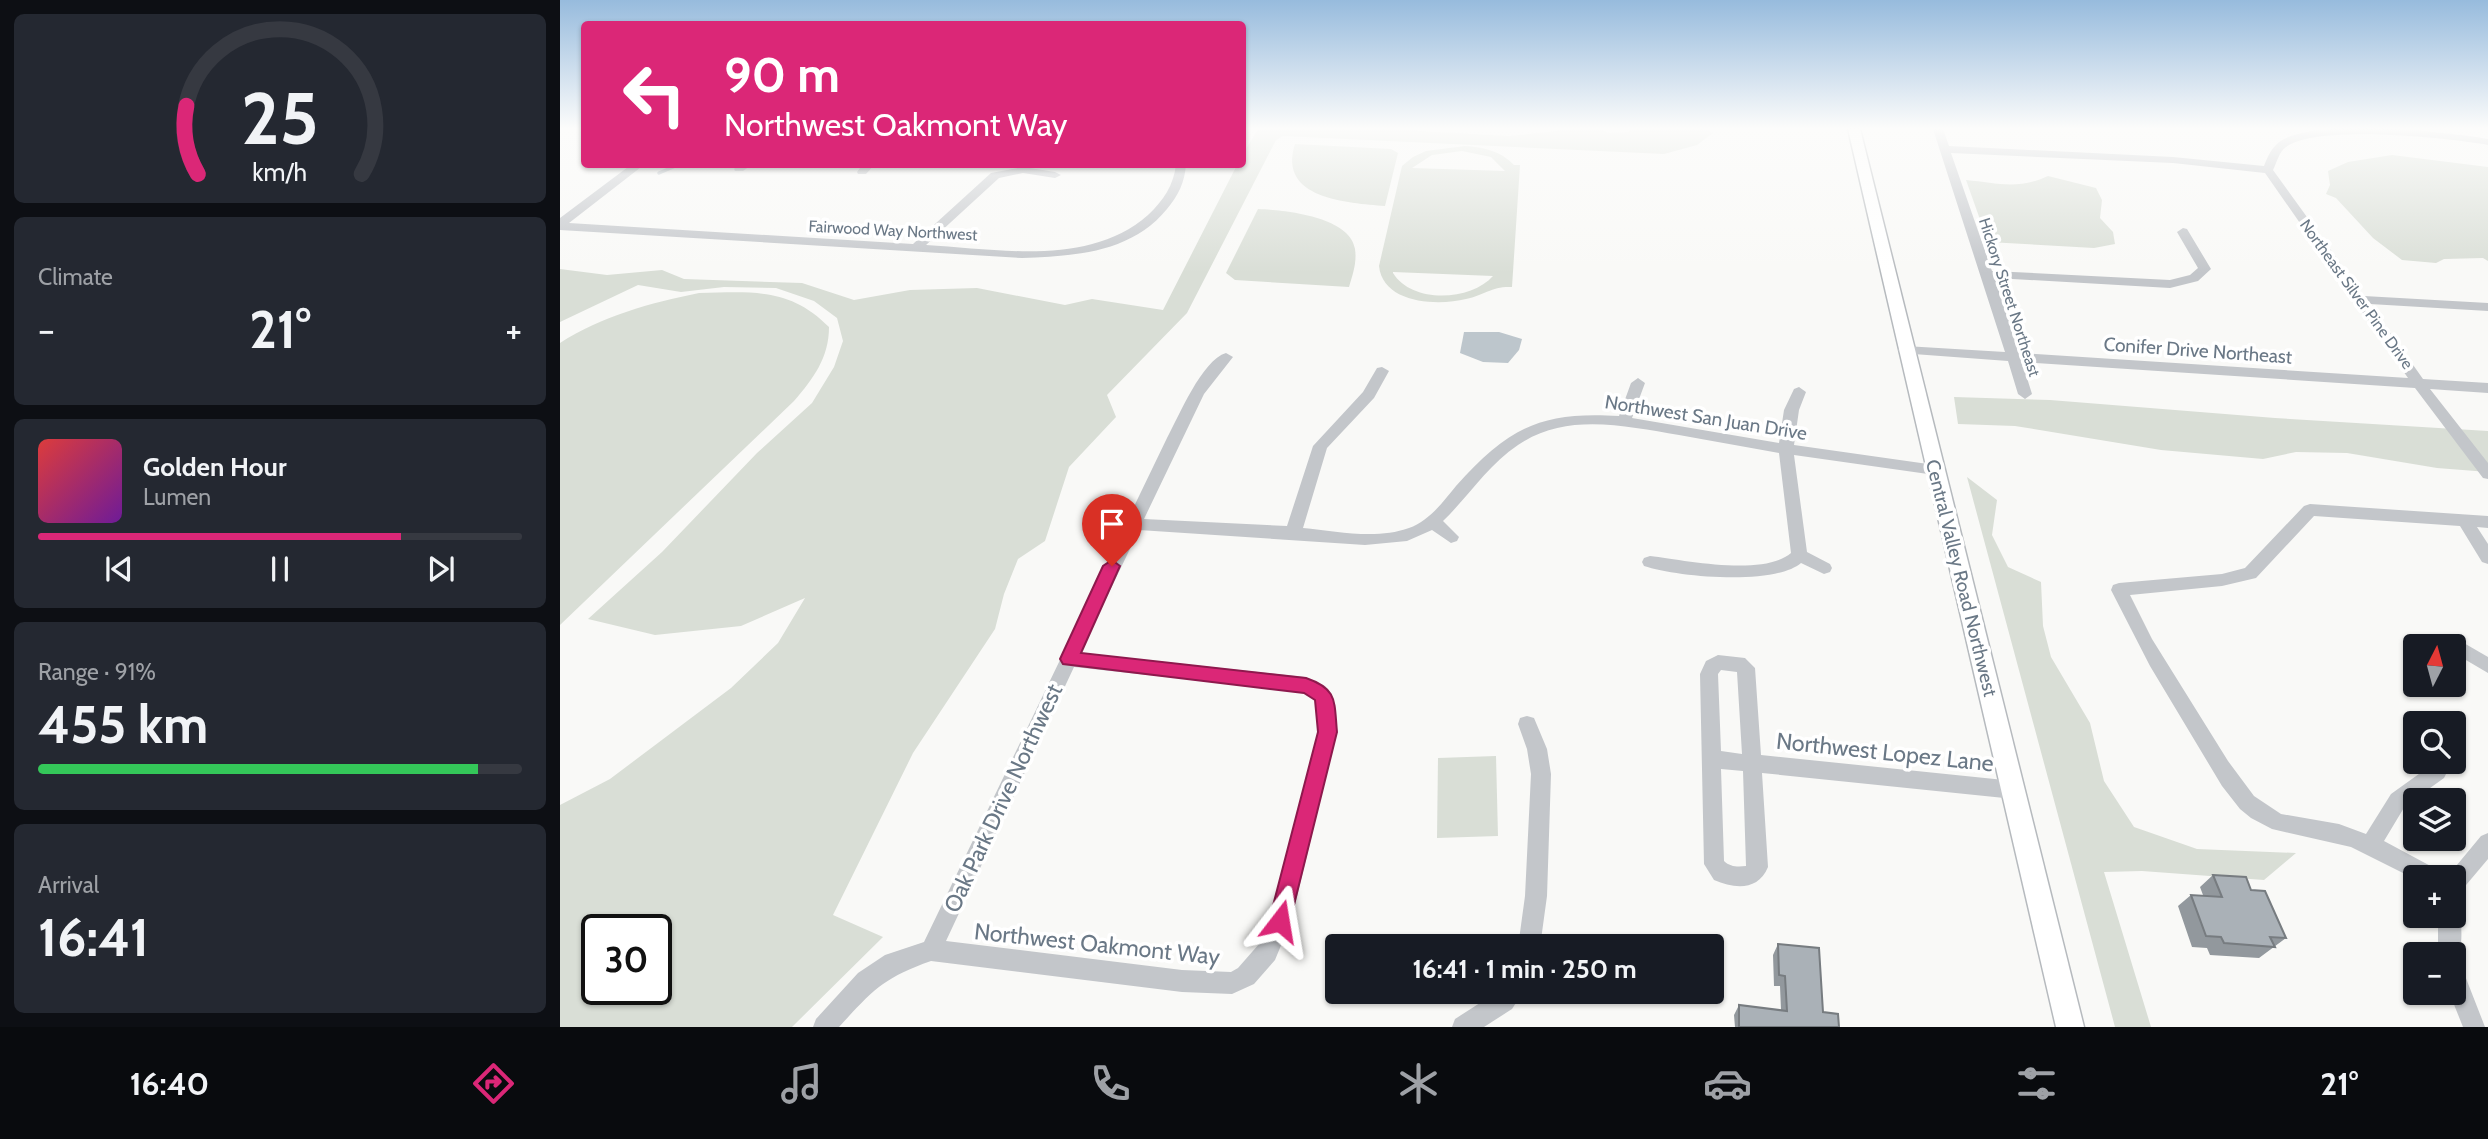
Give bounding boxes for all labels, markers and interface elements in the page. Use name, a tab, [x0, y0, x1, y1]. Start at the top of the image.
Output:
text: 90 m	[724, 45, 840, 104]
icon: left	[609, 49, 700, 140]
text: 25	[241, 75, 319, 163]
text: Northwest Oakmont Way	[724, 105, 1068, 144]
text: km/h	[253, 157, 307, 187]
street label: Hickory Street Northeast	[1975, 215, 2044, 379]
street label: Northeast Silver Pine Drive	[2296, 216, 2417, 373]
street label: Fairwood Way Northwest	[808, 217, 979, 244]
text: Climate	[38, 263, 113, 291]
text: 21°	[249, 298, 311, 361]
text: −	[38, 306, 55, 353]
text: +	[505, 306, 522, 353]
street label: Conifer Drive Northeast	[2103, 332, 2294, 369]
street label: Northwest San Juan Drive	[1603, 390, 1809, 445]
text: Golden Hour	[143, 451, 286, 483]
street label: Central Valley Road Northwest	[1921, 457, 2002, 700]
text: Lumen	[143, 483, 211, 511]
pin	[1082, 494, 1142, 566]
icon: arrive	[1093, 505, 1131, 543]
icon: previous	[100, 550, 138, 588]
icon: pause	[261, 550, 299, 588]
icon: next	[422, 550, 460, 588]
north arrow	[2403, 634, 2466, 696]
map controls	[2403, 634, 2466, 1005]
text: Range · 91%	[38, 658, 156, 686]
street label: Oak Park Drive Northwest	[938, 679, 1068, 917]
text: 455 km	[38, 693, 208, 756]
button: search	[2403, 711, 2466, 774]
street label: Northwest Lopez Lane	[1775, 727, 1995, 777]
button: layers	[2403, 788, 2466, 851]
button: +	[2403, 865, 2466, 928]
text: Arrival	[38, 871, 99, 899]
position arrow	[1243, 884, 1317, 958]
text: 16:41	[38, 906, 149, 969]
speed limit sign: 30	[581, 914, 672, 1005]
street label: Northwest Oakmont Way	[973, 917, 1222, 971]
button: −	[2403, 942, 2466, 1005]
text: 16:41 · 1 min · 250 m	[1412, 953, 1637, 985]
icon: directions	[469, 1059, 518, 1108]
icon: music	[777, 1059, 826, 1108]
icon: phone	[1086, 1059, 1135, 1108]
icon: climate	[1394, 1059, 1443, 1108]
icon: car	[1703, 1059, 1752, 1108]
icon: filters	[2012, 1059, 2061, 1108]
text: 16:40	[130, 1064, 209, 1103]
text: 21°	[2320, 1064, 2358, 1103]

